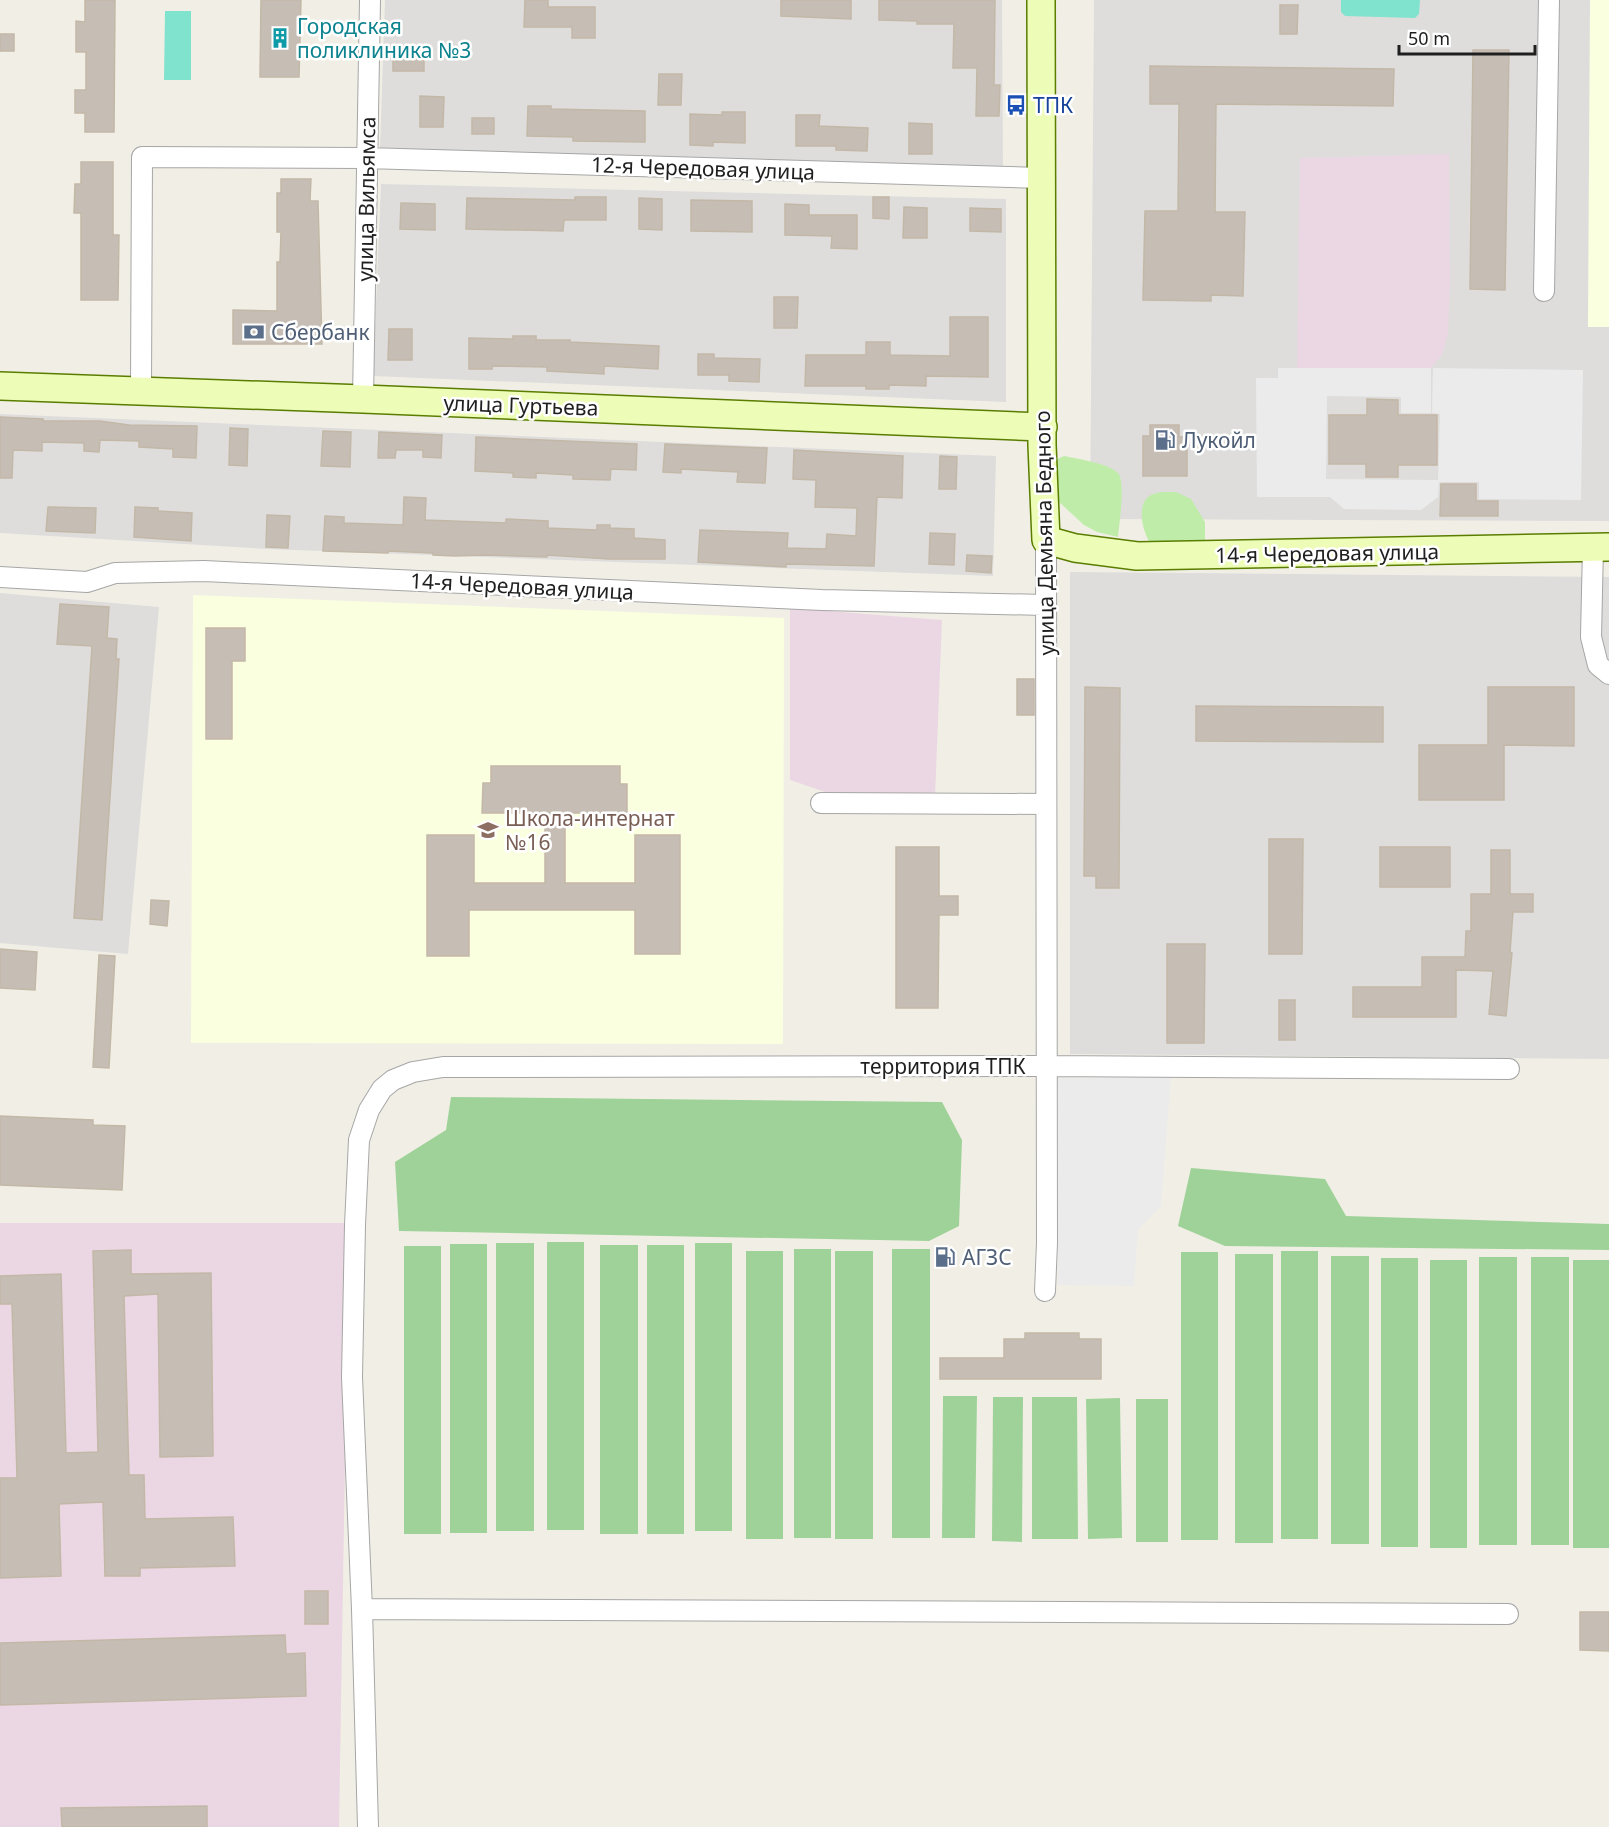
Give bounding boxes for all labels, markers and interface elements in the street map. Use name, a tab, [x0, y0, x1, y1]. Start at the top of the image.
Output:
place label: Городская поликлиника №3	[297, 12, 471, 64]
scale bar	[1399, 18, 1536, 56]
building icon: Городская поликлиника №3	[268, 26, 292, 50]
text: 50 m	[1408, 26, 1450, 50]
place label: ТПК	[1033, 91, 1073, 119]
bus stop icon: ТПК	[1004, 93, 1028, 117]
street label: улица Вильямса	[351, 116, 381, 282]
street label: 12-я Чередовая улица	[591, 150, 815, 186]
place label: Сбербанк	[271, 318, 370, 346]
bank icon: Сбербанк	[242, 320, 266, 344]
street label: улица Гуртьева	[443, 388, 599, 422]
street label: улица Демьяна Бедного	[1028, 410, 1060, 656]
place label: Лукойл	[1182, 426, 1256, 454]
fuel station icon: Лукойл	[1153, 428, 1177, 452]
street label: 14-я Чередовая улица	[1215, 537, 1439, 569]
street label: 14-я Чередовая улица	[409, 566, 635, 606]
place label: Школа-интернат №16	[505, 804, 675, 856]
school or university icon: Школа-интернат №16	[476, 818, 500, 842]
street label: территория ТПК	[860, 1052, 1026, 1080]
place label: АГЗС	[962, 1243, 1012, 1271]
fuel station icon: АГЗС	[933, 1245, 957, 1269]

